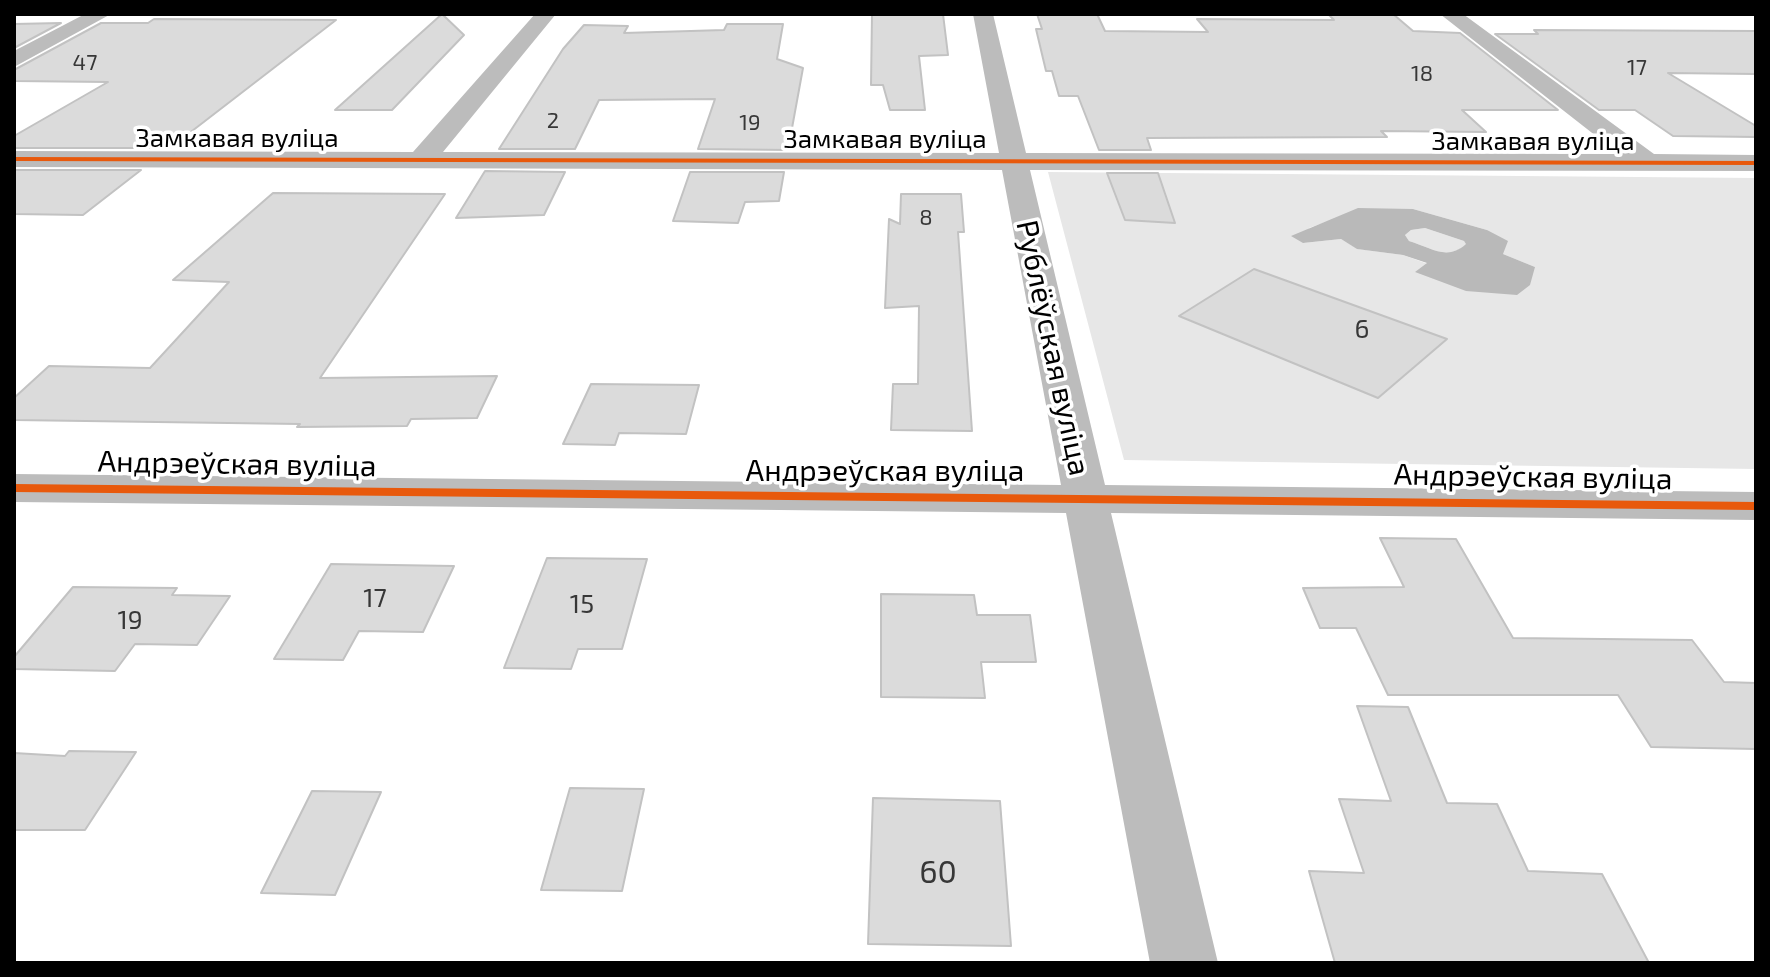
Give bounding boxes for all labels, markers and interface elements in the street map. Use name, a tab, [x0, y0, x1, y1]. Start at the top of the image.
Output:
house number: 47	[73, 50, 97, 76]
house number: 17	[1627, 55, 1647, 81]
house number: 18	[1411, 61, 1433, 87]
house number: 2	[547, 108, 559, 134]
house number: 19	[739, 110, 761, 136]
street label: Замкавая вуліца	[135, 122, 339, 154]
street label: Замкавая вуліца	[783, 123, 987, 155]
street label: Замкавая вуліца	[1431, 125, 1635, 157]
house number: 8	[919, 205, 933, 231]
street label: Рублёўская вуліца	[1008, 217, 1098, 479]
house number: 6	[1355, 313, 1369, 345]
street label: Андрэеўская вуліца	[97, 444, 377, 484]
street label: Андрэеўская вуліца	[746, 453, 1024, 489]
street label: Андрэеўская вуліца	[1393, 457, 1673, 497]
house number: 17	[363, 582, 387, 614]
house number: 15	[570, 588, 594, 620]
house number: 19	[117, 604, 143, 636]
house number: 60	[919, 853, 957, 891]

